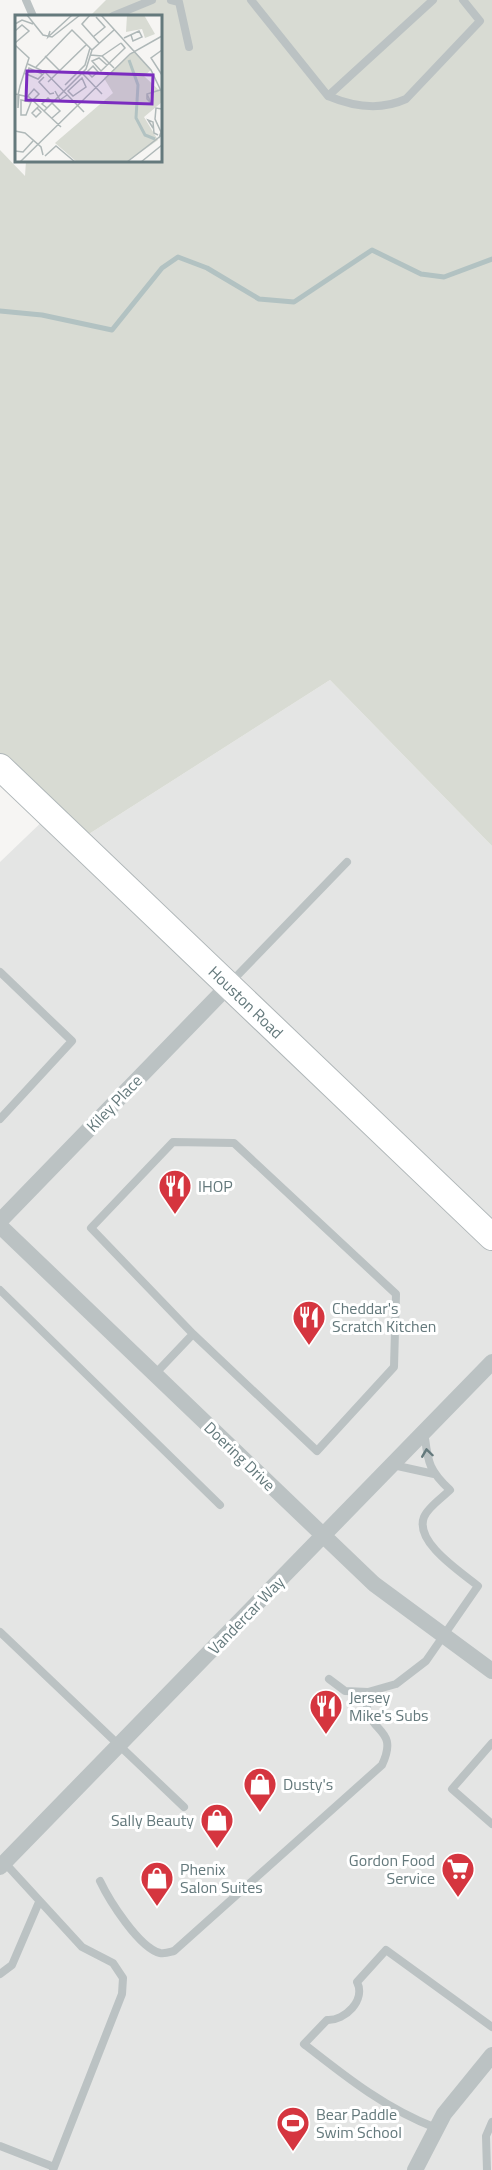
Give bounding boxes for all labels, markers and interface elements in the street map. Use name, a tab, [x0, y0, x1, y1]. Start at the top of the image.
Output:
inset map	[15, 15, 162, 162]
street label: Houston Road	[203, 960, 289, 1044]
street label: Kiley Place	[80, 1069, 148, 1137]
restaurant icon: IHOP	[157, 1168, 193, 1215]
place label: IHOP	[198, 1174, 233, 1198]
place label: Cheddar's Scratch Kitchen	[332, 1296, 436, 1338]
restaurant icon: Cheddar's Scratch Kitchen	[291, 1299, 327, 1346]
street label: Doering Drive	[199, 1416, 281, 1496]
one-way arrow	[422, 1448, 434, 1457]
street label: Vandercar Way	[202, 1570, 290, 1660]
place label: Jersey Mike's Subs	[349, 1685, 429, 1727]
restaurant icon: Jersey Mike's Subs	[308, 1688, 344, 1735]
shop icon: Dusty's	[242, 1766, 278, 1813]
place label: Dusty's	[283, 1772, 333, 1796]
shop icon: Sally Beauty	[199, 1802, 235, 1849]
place label: Sally Beauty	[111, 1808, 194, 1832]
place label: Gordon Food Service	[349, 1848, 435, 1890]
supermarket icon: Gordon Food Service	[440, 1851, 476, 1898]
place label: Phenix Salon Suites	[180, 1857, 263, 1899]
shop icon: Phenix Salon Suites	[139, 1860, 175, 1907]
place label: Bear Paddle Swim School	[316, 2102, 402, 2144]
sports icon: Bear Paddle Swim School	[275, 2105, 311, 2152]

